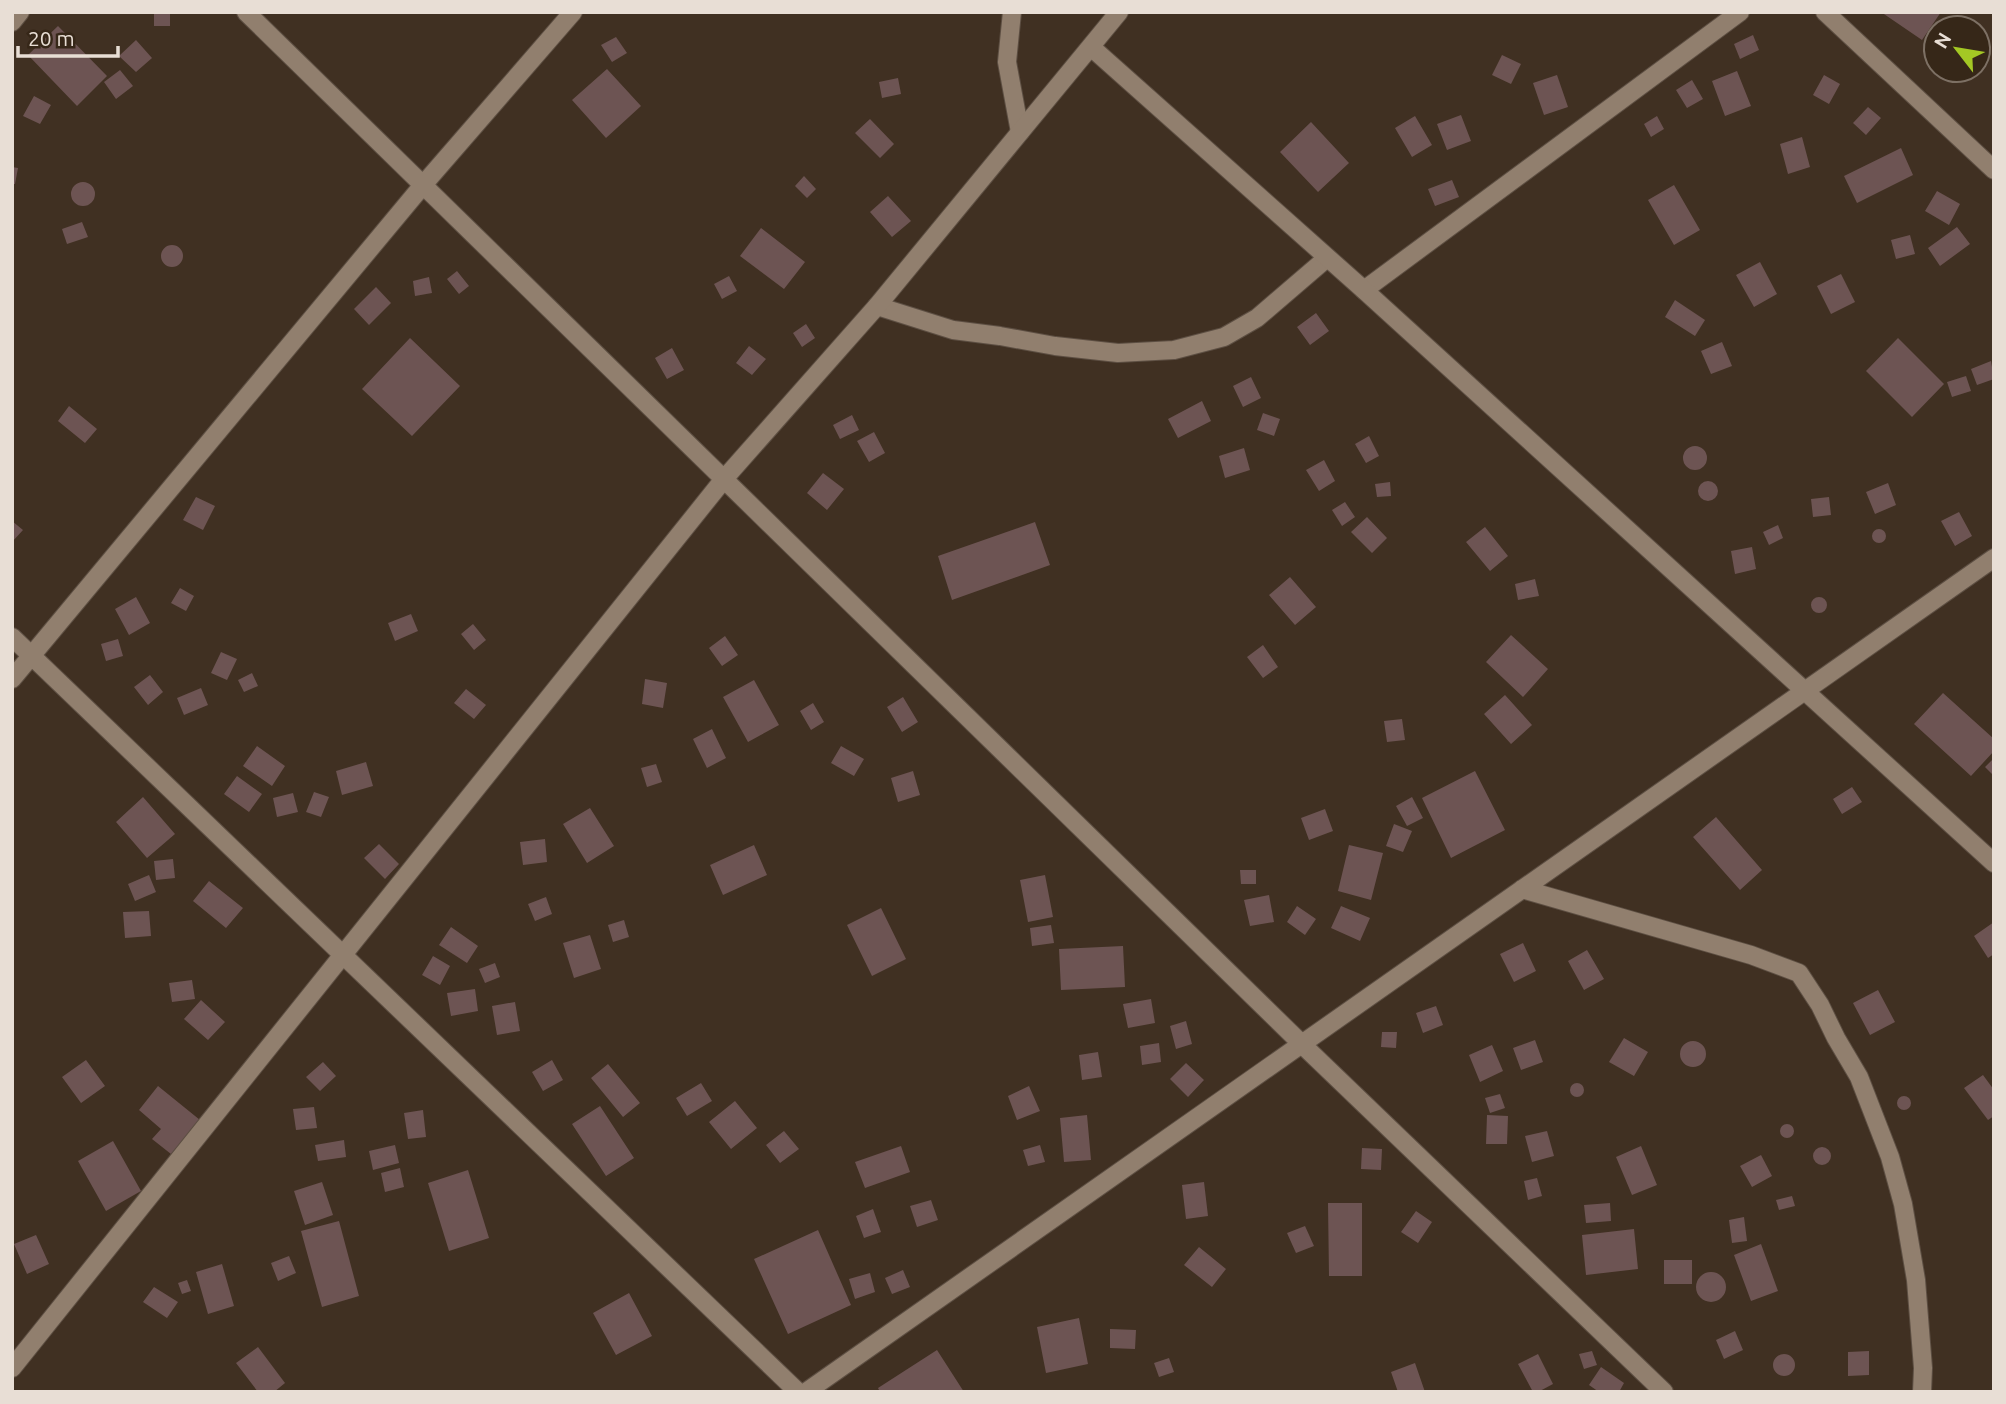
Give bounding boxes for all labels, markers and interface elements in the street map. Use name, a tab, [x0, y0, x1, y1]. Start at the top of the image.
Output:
scale bar	[18, 14, 117, 58]
north arrow	[1922, 14, 1992, 84]
text: 20 m	[28, 26, 75, 50]
text: N	[1929, 28, 1956, 52]

